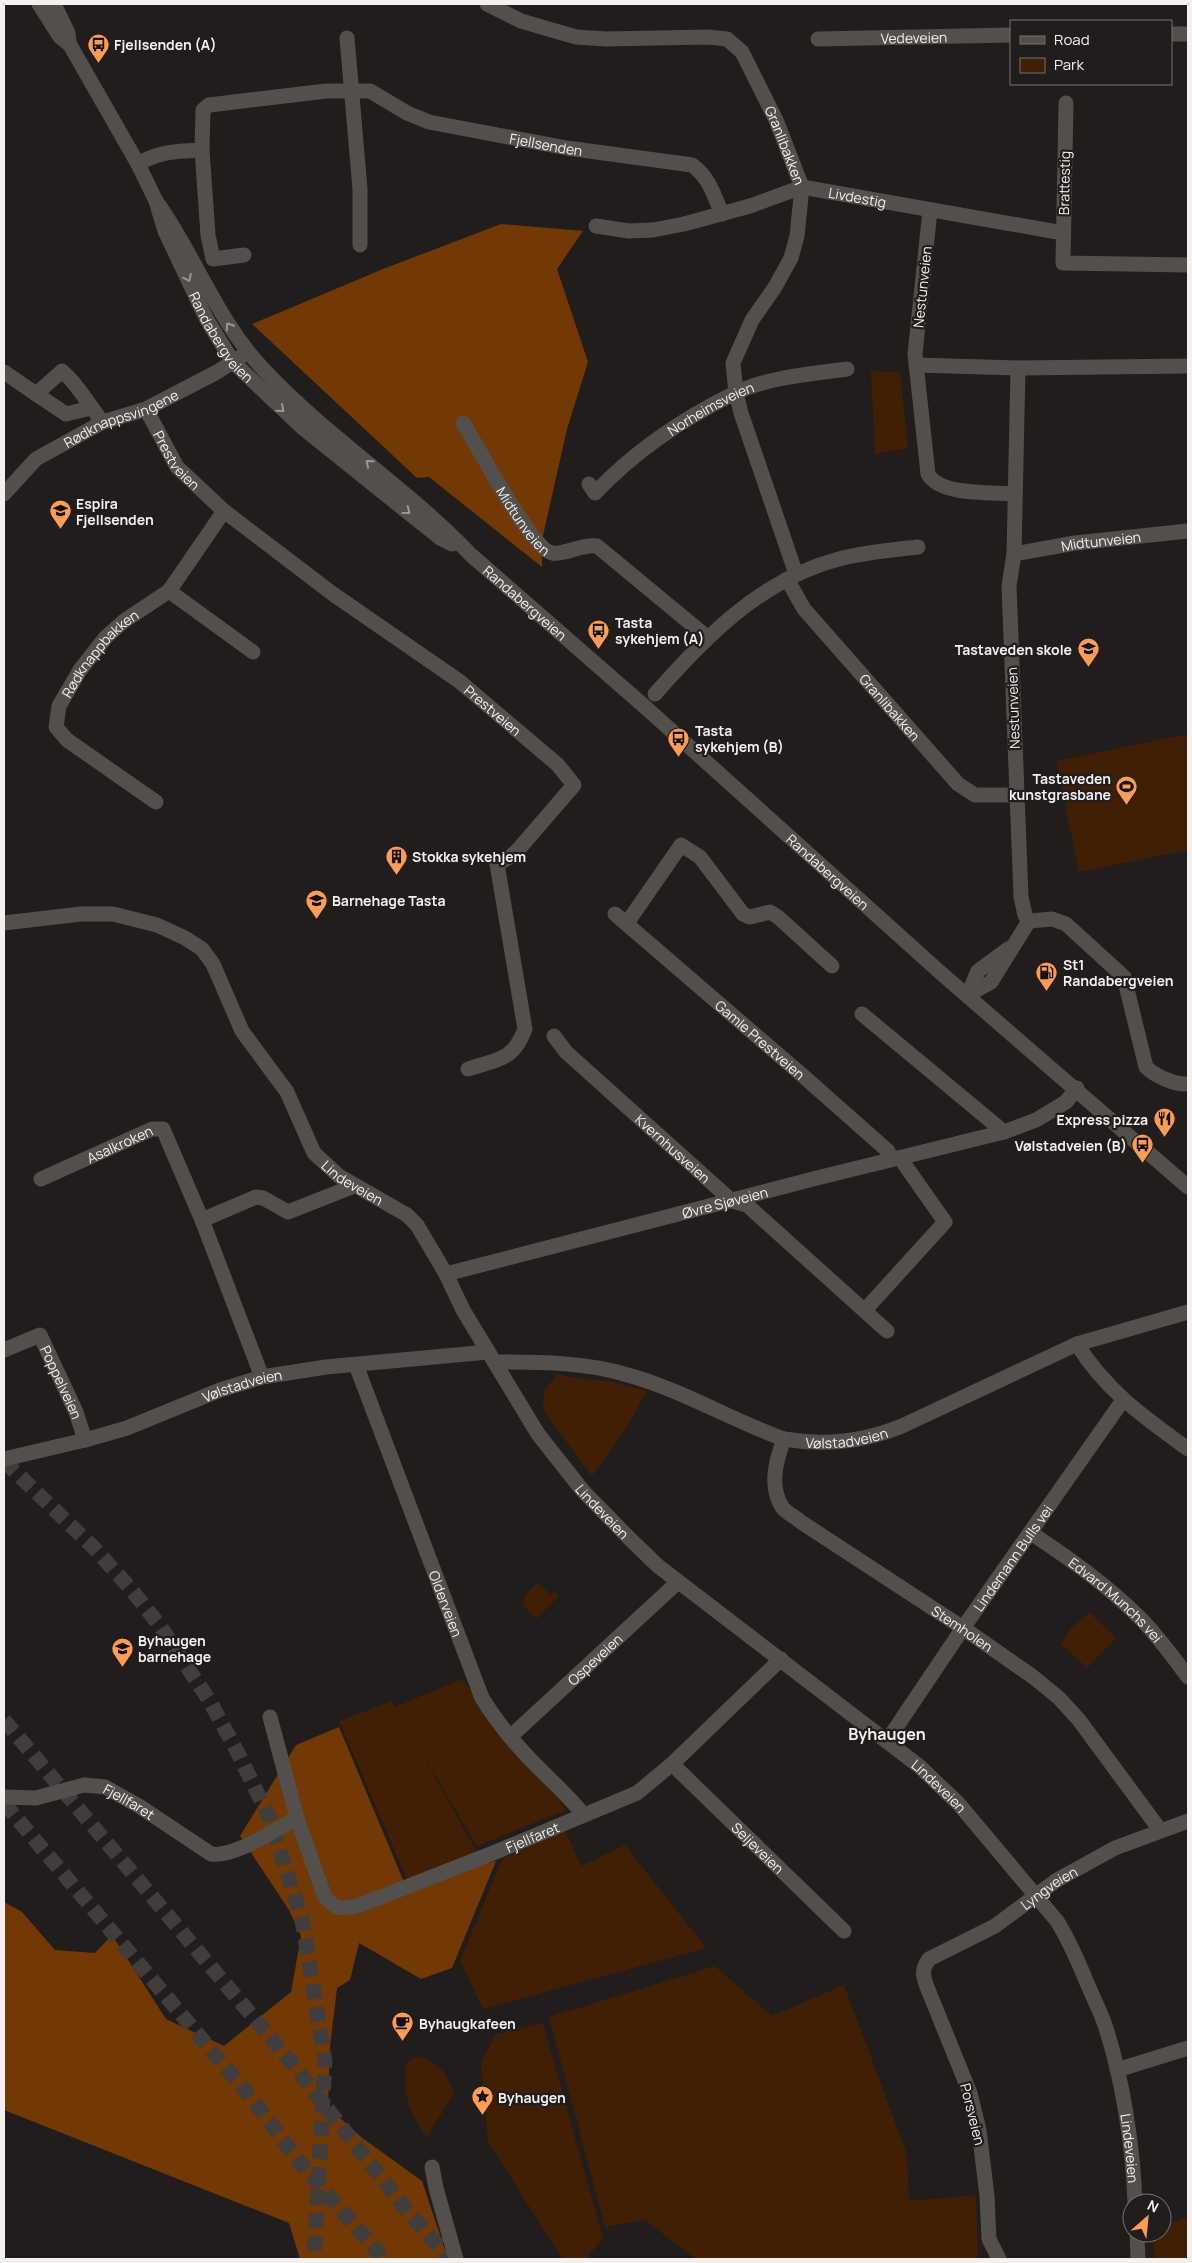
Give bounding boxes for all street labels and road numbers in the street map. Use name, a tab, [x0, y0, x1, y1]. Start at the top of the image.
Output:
street label: Vedeveien	[880, 27, 947, 47]
street label: Granlibakken	[761, 102, 810, 187]
street label: Fjellsenden	[508, 128, 584, 160]
street label: Brattestig	[1054, 151, 1074, 215]
street label: Livdestig	[827, 182, 888, 211]
street label: Nestunveien	[908, 245, 936, 329]
street label: Randabergveien	[185, 288, 258, 386]
street label: Norheimsveien	[663, 377, 756, 439]
street label: Rødknappsvingene	[60, 384, 181, 451]
street label: Prestveien	[150, 427, 205, 494]
street label: Midtunveien	[493, 483, 554, 559]
street label: Midtunveien	[1059, 527, 1142, 555]
street label: Randabergveien	[480, 561, 571, 644]
street label: Rødknappbakken	[57, 605, 142, 701]
street label: Nestunveien	[1002, 667, 1024, 749]
street label: Granlibakken	[856, 669, 925, 745]
street label: Prestveien	[461, 680, 526, 740]
street label: Randabergveien	[783, 829, 874, 914]
street label: Gamle Prestveien	[711, 995, 810, 1083]
street label: Kvernhusveien	[631, 1109, 715, 1187]
street label: Asalkroken	[83, 1121, 155, 1167]
street label: Lindeveien	[318, 1156, 387, 1209]
street label: Øvre Sjøveien	[680, 1182, 770, 1222]
street label: Poppelveien	[37, 1342, 87, 1421]
street label: Vølstadveien	[199, 1365, 283, 1406]
street label: Vølstadveien	[805, 1422, 890, 1452]
street label: Lindeveien	[571, 1480, 634, 1543]
street label: Lindemann Bulls vei	[968, 1501, 1056, 1615]
street label: Edvard Munchs vei	[1065, 1553, 1167, 1646]
street label: Olderveien	[425, 1568, 467, 1639]
street label: Stemholen	[928, 1601, 997, 1656]
street label: Ospeveien	[563, 1629, 626, 1689]
street label: Lindeveien	[908, 1754, 971, 1816]
street label: Fjellfaret	[100, 1779, 159, 1824]
street label: Fjellfaret	[503, 1817, 562, 1856]
street label: Seljeveien	[728, 1818, 788, 1877]
street label: Lyngveien	[1016, 1861, 1080, 1914]
street label: Porsveien	[956, 2081, 990, 2147]
street label: Lindeveien	[1117, 2112, 1143, 2184]

